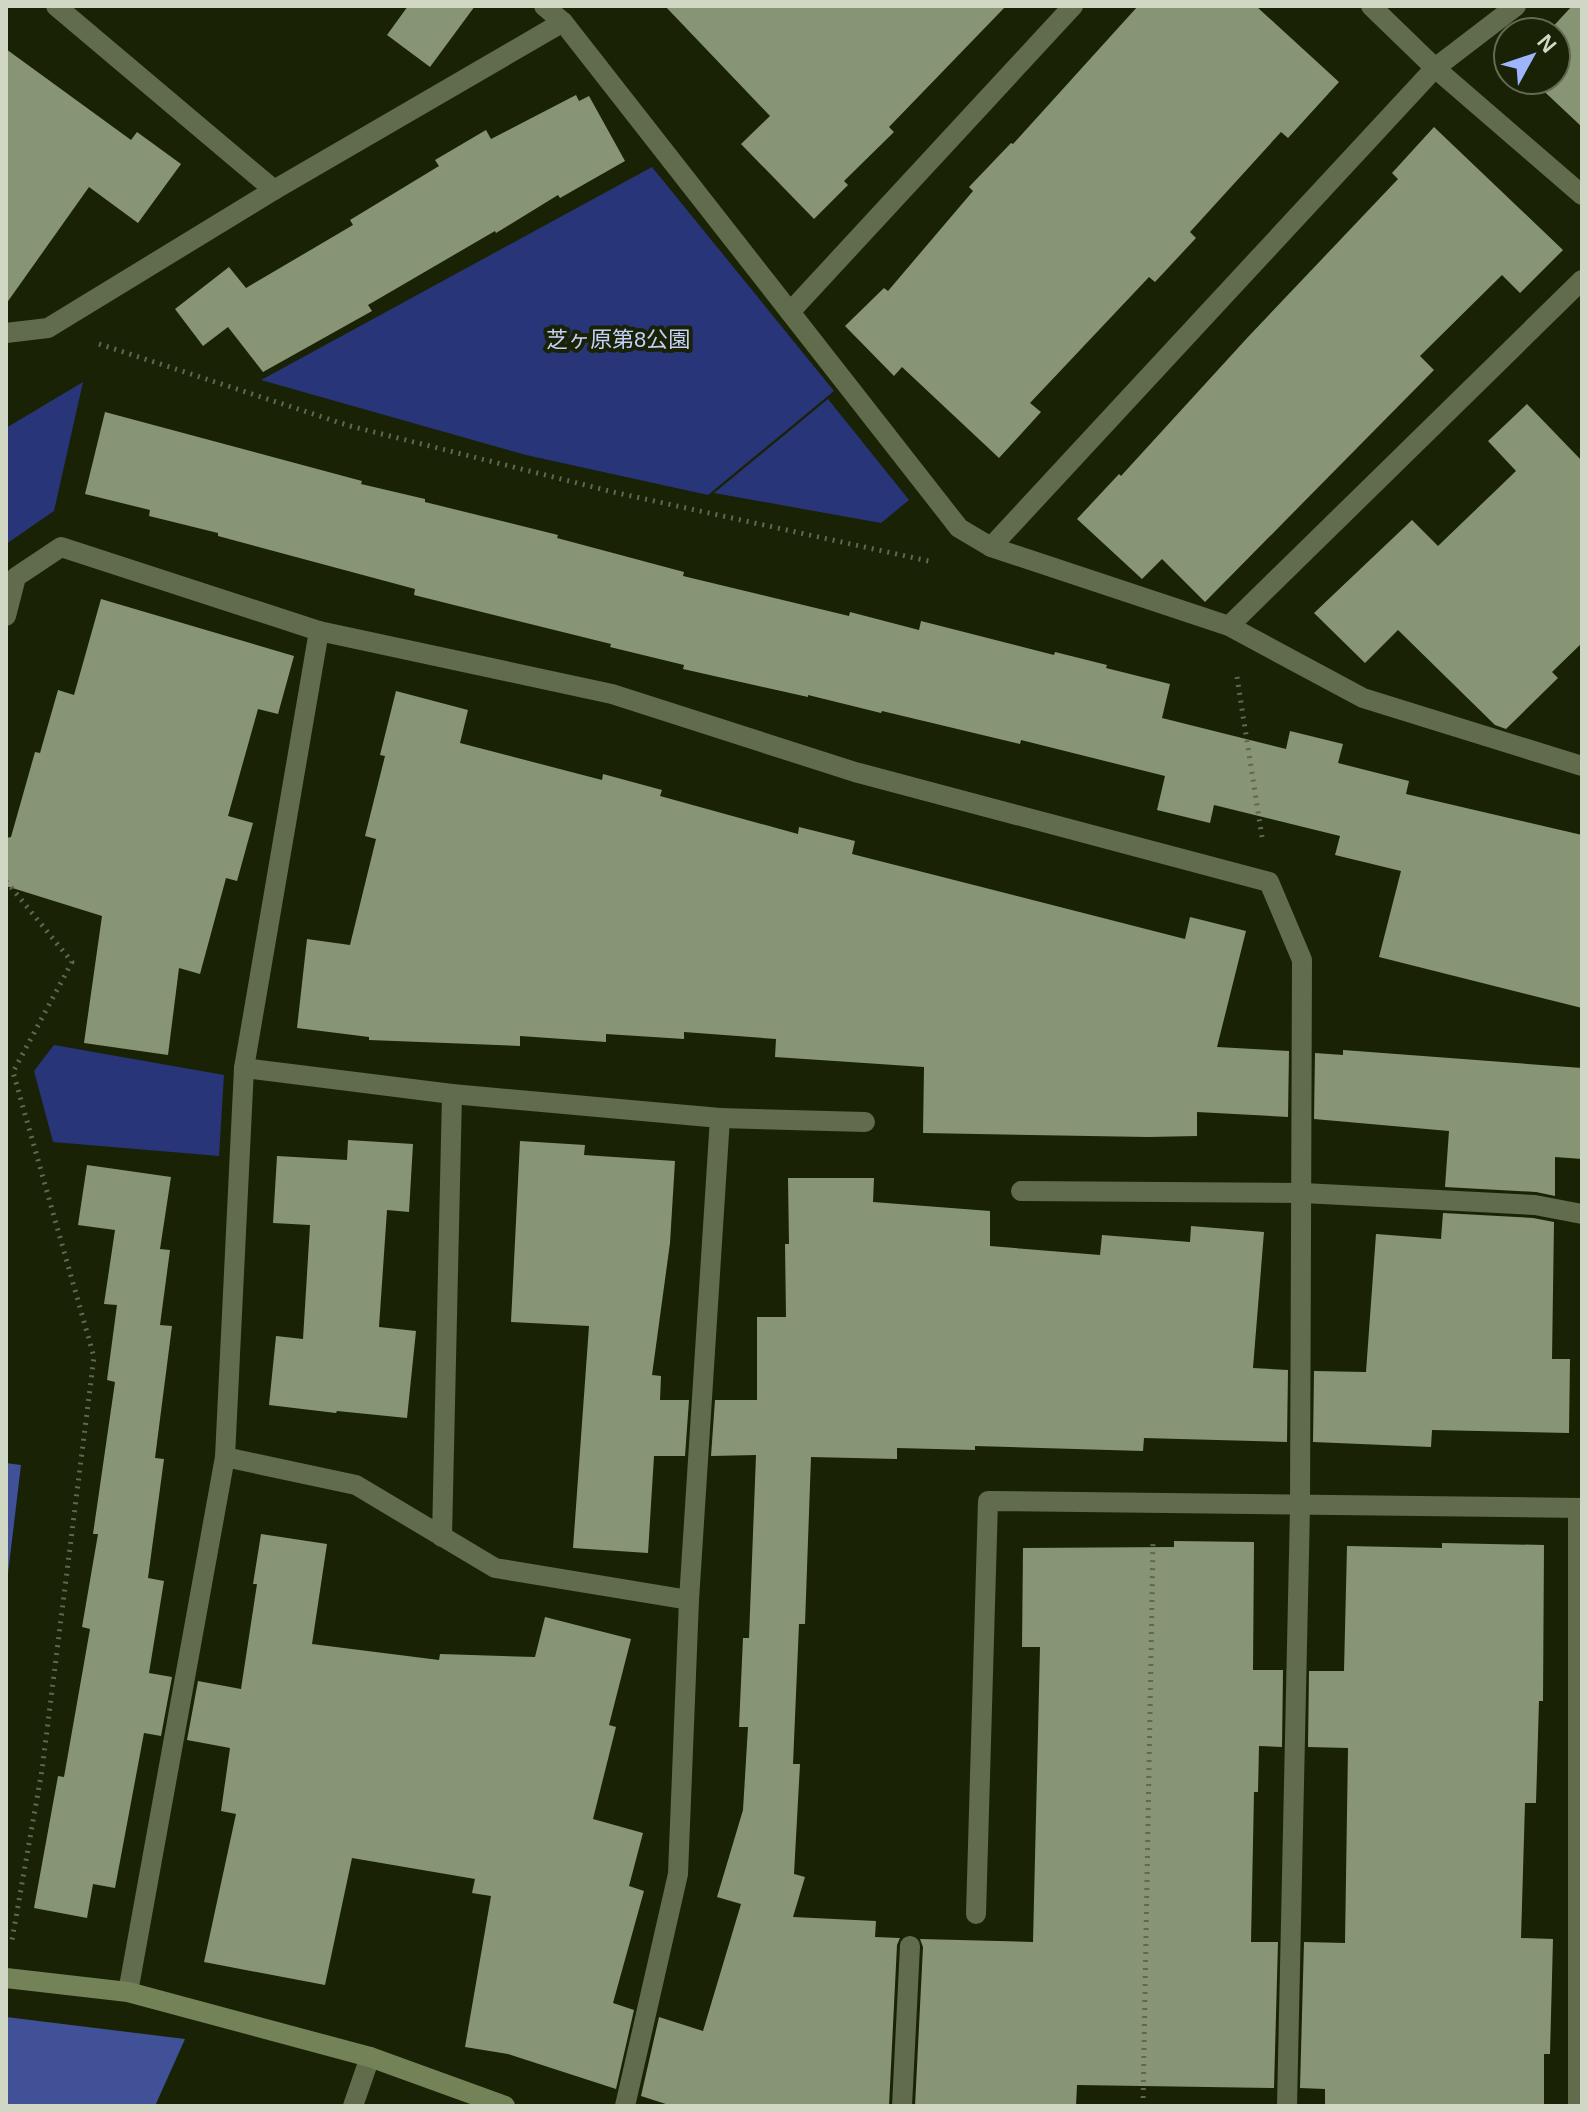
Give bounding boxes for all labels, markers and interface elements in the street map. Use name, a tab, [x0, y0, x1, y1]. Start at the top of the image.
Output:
north arrow	[1492, 16, 1572, 96]
text: N	[1532, 29, 1562, 58]
park label: 芝ヶ原第8公園	[546, 327, 690, 352]

